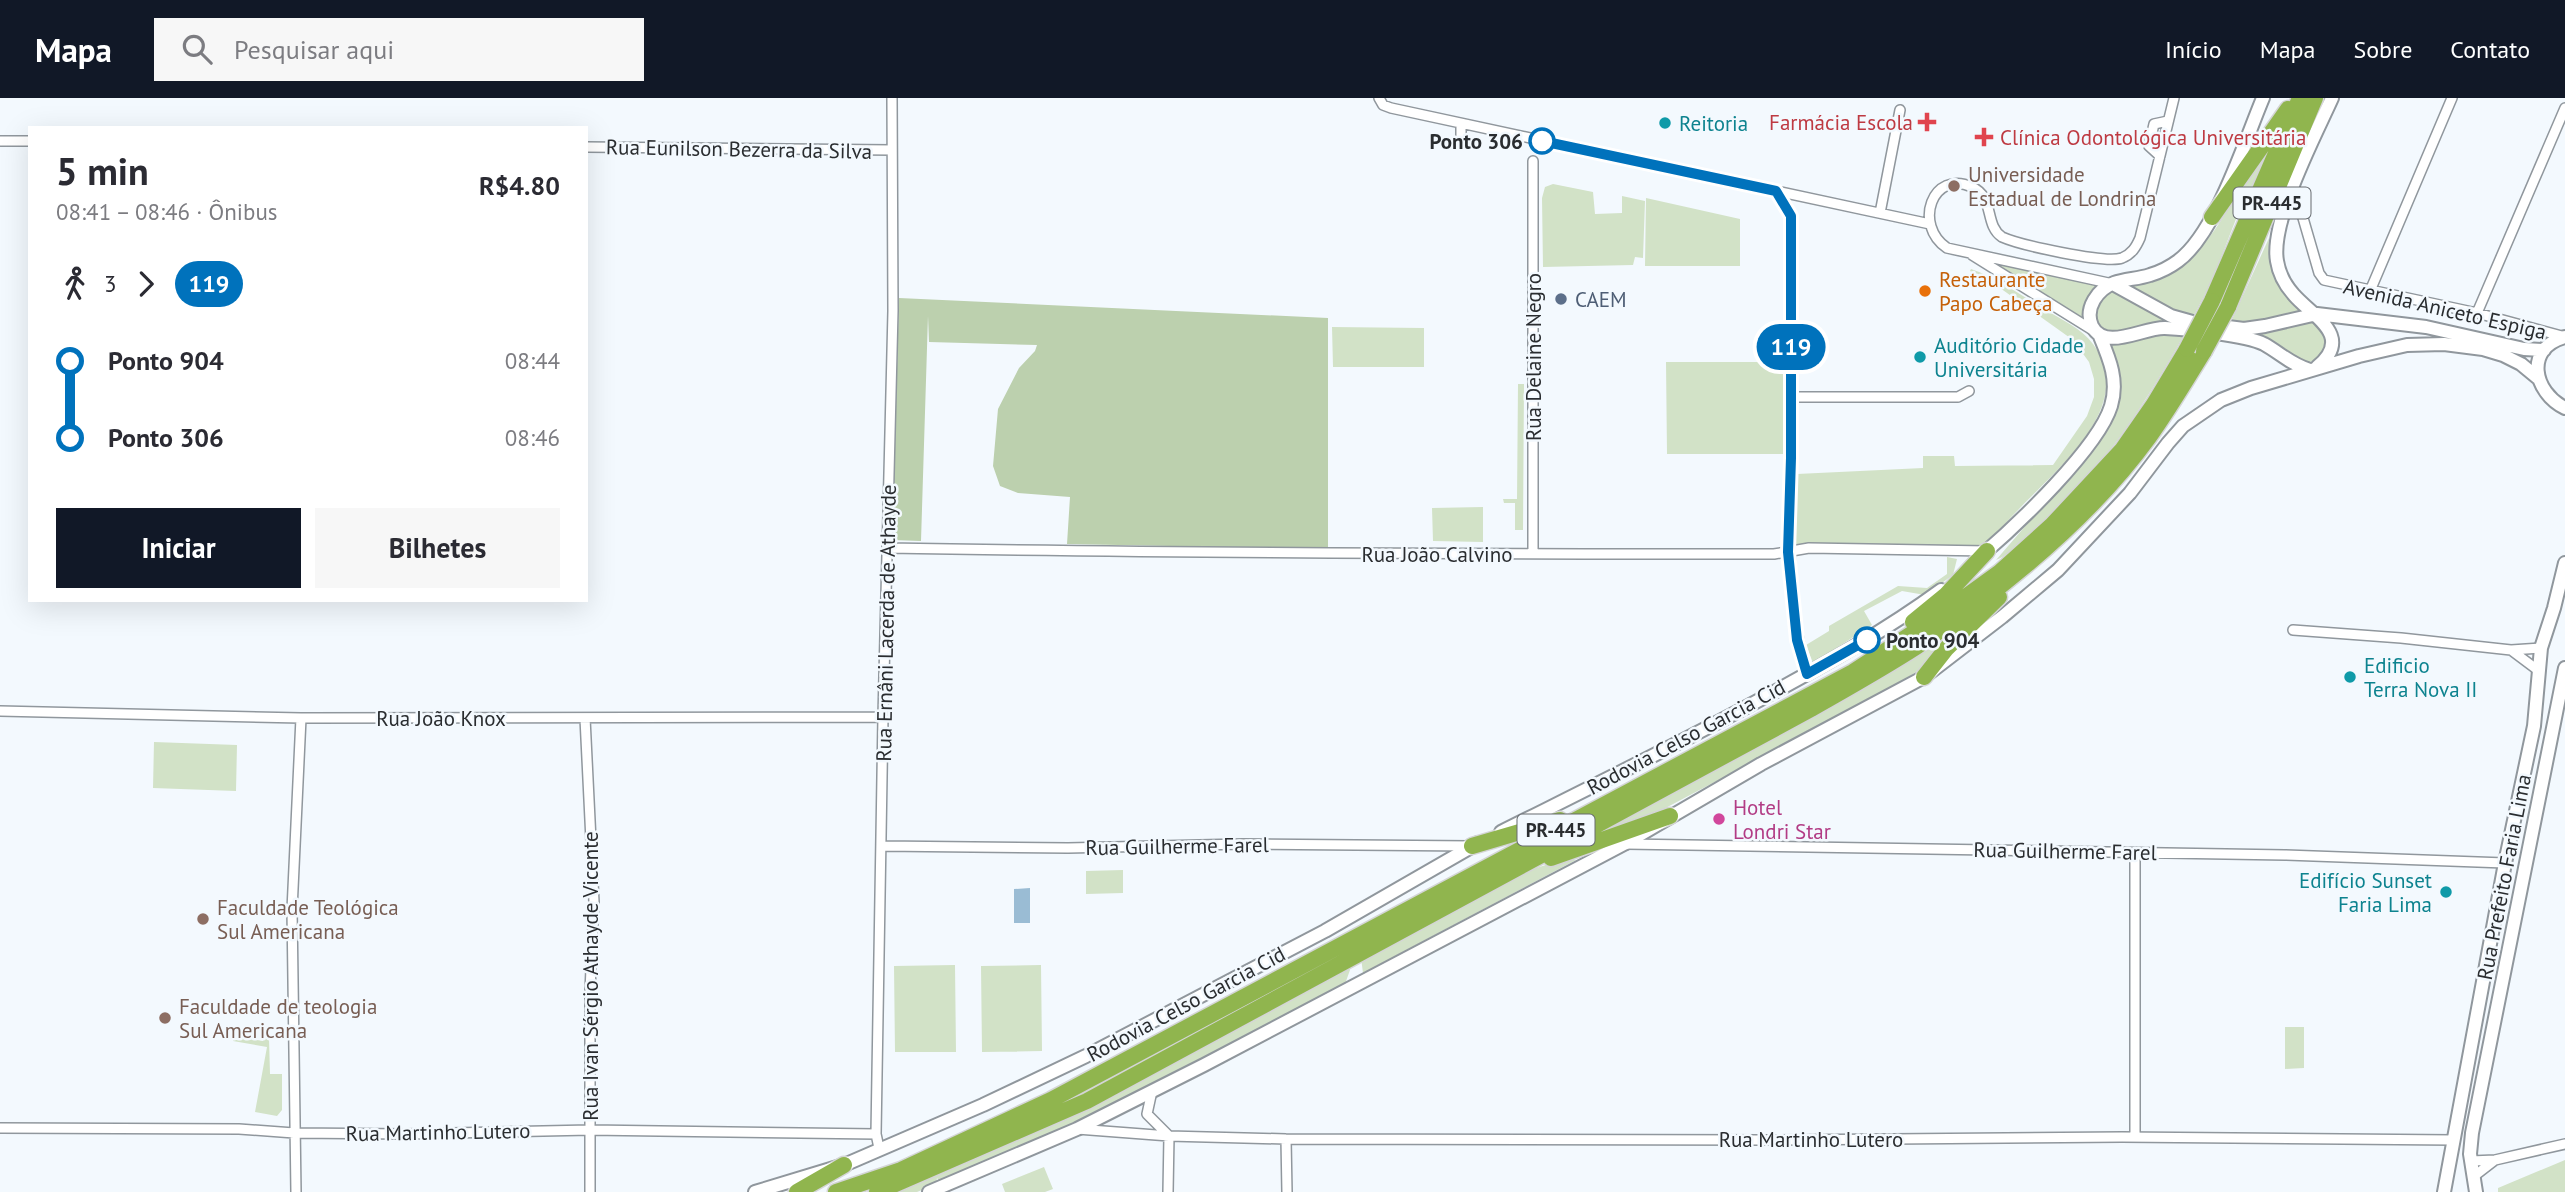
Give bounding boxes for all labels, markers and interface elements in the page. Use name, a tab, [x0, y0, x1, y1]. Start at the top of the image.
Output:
search box	[154, 18, 644, 81]
text: Mapa	[35, 28, 112, 71]
icon: search	[178, 30, 216, 68]
text: Pesquisar aqui	[234, 33, 394, 66]
text: Início	[2165, 34, 2222, 65]
text: Mapa	[2260, 34, 2315, 65]
text: Sobre	[2353, 34, 2412, 65]
text: Contato	[2450, 34, 2530, 65]
place label: Farmácia Escola	[1769, 109, 1913, 136]
place label: Reitoria	[1679, 110, 1748, 137]
marker: Farmácia Escola	[1919, 114, 1935, 130]
marker: Reitoria	[1657, 115, 1673, 131]
place label: Clínica Odontológica Universitária	[2000, 124, 2306, 151]
marker: Clínica Odontológica Universitária	[1974, 127, 1994, 147]
place label: Ponto 306	[1429, 128, 1523, 155]
marker: Ponto 306	[1529, 128, 1555, 154]
street label: Rua Eunilson Bezerra da Silva	[606, 133, 872, 165]
text: 5 min	[56, 146, 149, 195]
place label: Universidade Estadual de Londrina	[1968, 161, 2156, 212]
text: R$4.80	[479, 169, 560, 202]
marker: Universidade Estadual de Londrina	[1946, 178, 1962, 194]
road number: PR-445	[2234, 188, 2310, 218]
text: 08:41 – 08:46 · Ônibus	[56, 197, 278, 226]
icon: walk	[56, 265, 94, 303]
icon: forward	[127, 265, 165, 303]
place label: Restaurante Papo Cabeça	[1939, 266, 2052, 317]
text: 119	[189, 268, 229, 299]
text: 3	[104, 269, 117, 298]
street label: Rua Delaine Negro	[1520, 273, 1547, 441]
street label: Avenida Aniceto Espiga	[2341, 273, 2549, 345]
marker: Restaurante Papo Cabeça	[1917, 283, 1933, 299]
place label: CAEM	[1575, 286, 1627, 313]
marker: CAEM	[1553, 291, 1569, 307]
line badge: 119	[1751, 324, 1831, 370]
text: 119	[1771, 331, 1811, 362]
place label: Auditório Cidade Universitária	[1934, 332, 2084, 383]
text: Ponto 904	[108, 344, 224, 377]
text: 08:44	[505, 346, 560, 375]
marker: Auditório Cidade Universitária	[1912, 349, 1928, 365]
text: Ponto 306	[108, 421, 224, 454]
text: 08:46	[505, 423, 560, 452]
street label: Rua Ernâni Lacerda de Athayde	[870, 484, 902, 762]
button: Iniciar	[56, 508, 301, 588]
button: Bilhetes	[315, 508, 560, 588]
street label: Rua João Calvino	[1362, 541, 1512, 568]
marker: Ponto 904	[1854, 627, 1880, 653]
place label: Ponto 904	[1886, 627, 1980, 654]
place label: Edificio Terra Nova II	[2364, 652, 2477, 703]
marker: Edificio Terra Nova II	[2342, 669, 2358, 685]
street label: Rodovia Celso Garcia Cid	[1582, 673, 1790, 801]
street label: Rua João Knox	[376, 705, 506, 732]
street label: Rua Prefeito Faria Lima	[2471, 772, 2537, 982]
place label: Hotel Londri Star	[1733, 794, 1831, 845]
marker: Hotel Londri Star	[1711, 811, 1727, 827]
road number: PR-445	[1518, 814, 1594, 846]
street label: Rua Ivan Sérgio Athayde Vicente	[577, 831, 604, 1121]
street label: Rua Guilherme Farel	[1085, 831, 1269, 861]
street label: Rua Guilherme Farel	[1973, 836, 2157, 866]
place label: Edifício Sunset Faria Lima	[2299, 867, 2432, 918]
marker: Edifício Sunset Faria Lima	[2438, 884, 2454, 900]
place label: Faculdade Teológica Sul Americana	[217, 894, 399, 945]
marker: Faculdade Teológica Sul Americana	[195, 911, 211, 927]
street label: Rodovia Celso Garcia Cid	[1082, 940, 1290, 1068]
place label: Faculdade de teologia Sul Americana	[179, 993, 377, 1044]
marker: Faculdade de teologia Sul Americana	[157, 1010, 173, 1026]
street label: Rua Martinho Lutero	[345, 1117, 531, 1147]
street label: Rua Martinho Lutero	[1719, 1126, 1903, 1153]

